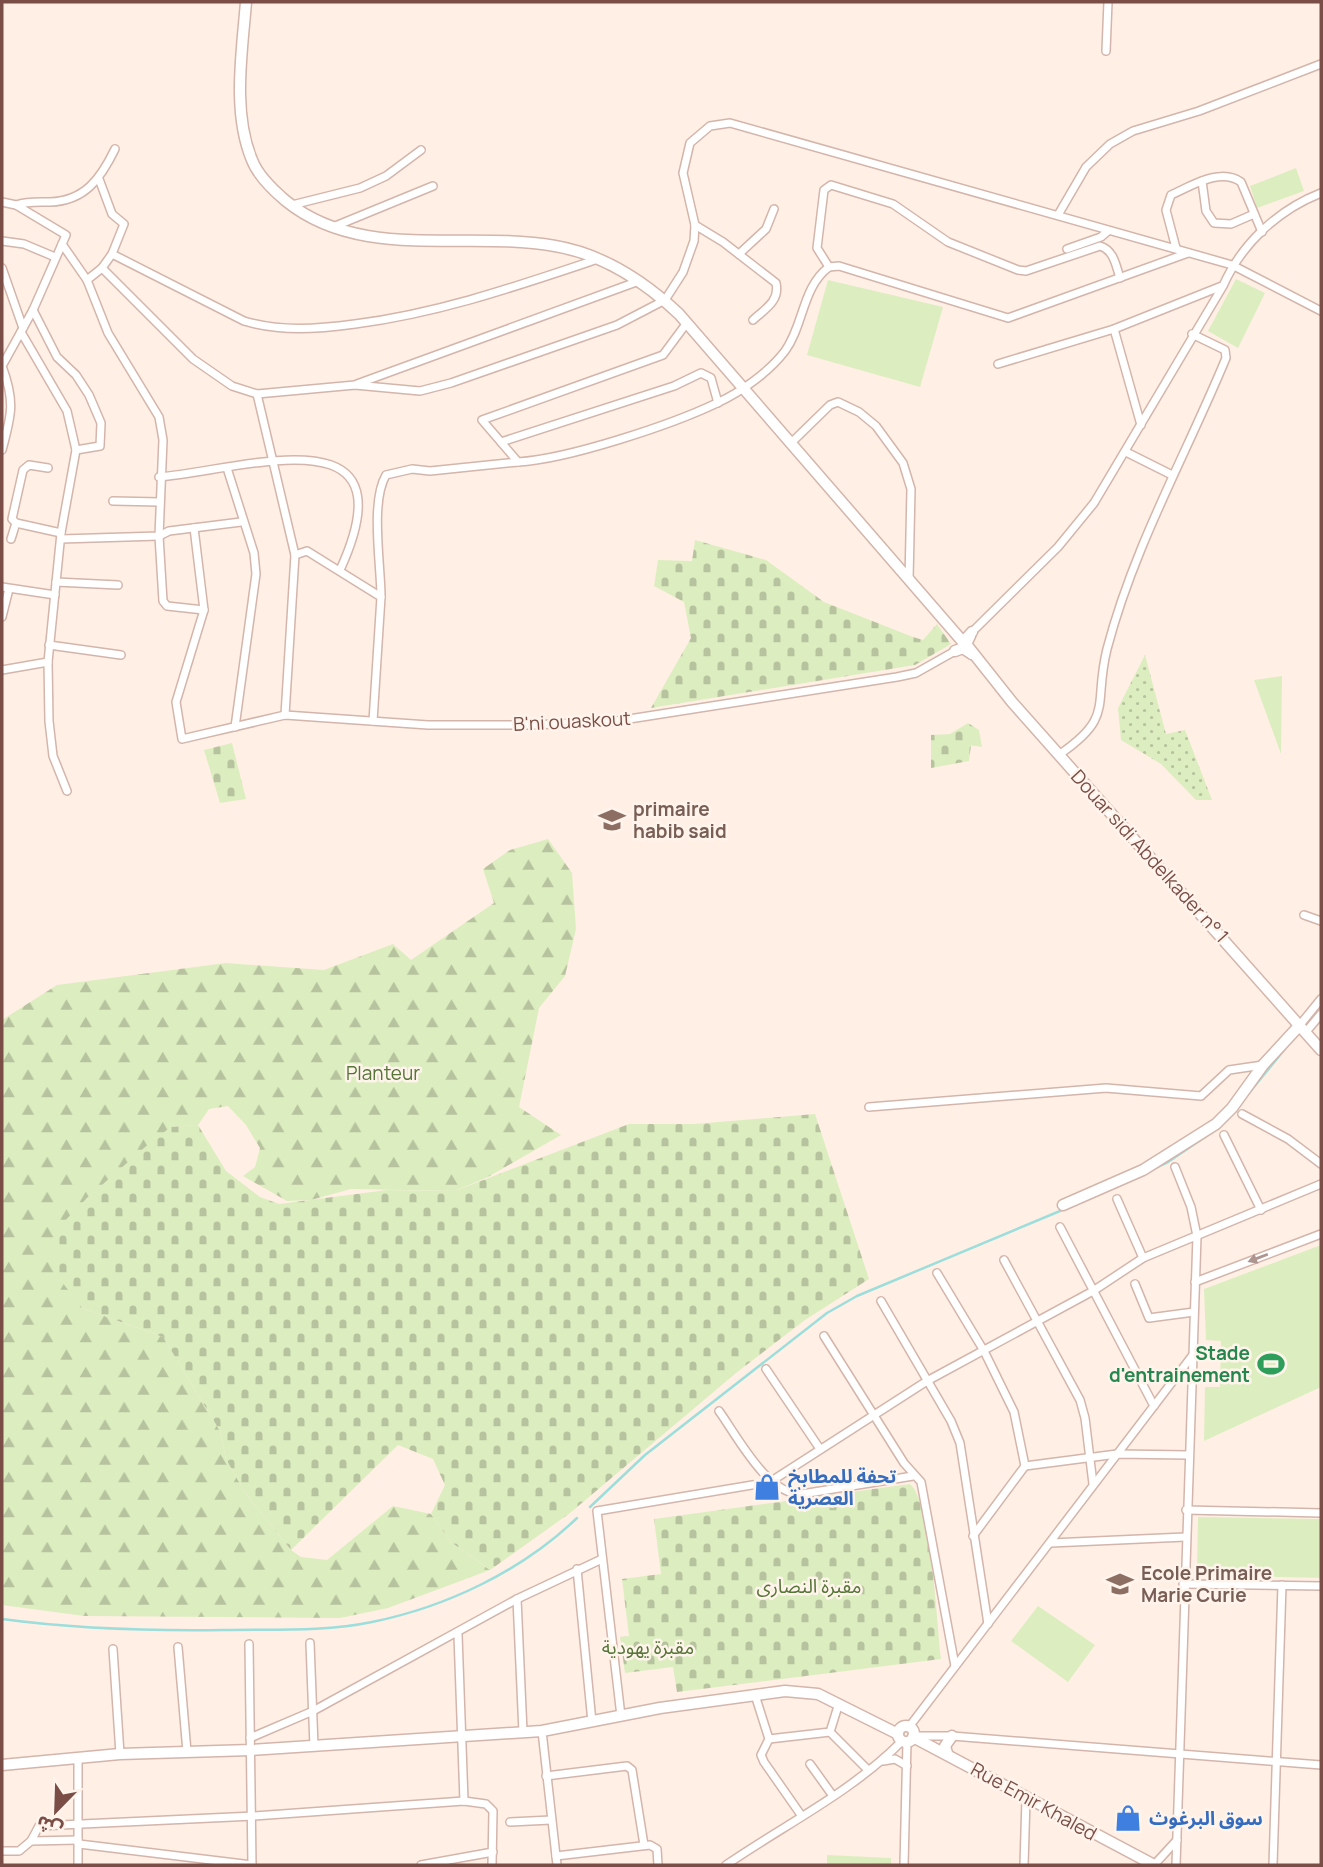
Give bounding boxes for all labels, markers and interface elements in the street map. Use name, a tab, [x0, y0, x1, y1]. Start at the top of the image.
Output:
street label: B'ni ouaskout	[513, 705, 631, 737]
street label: Douar sidi Abdelkader n° 1	[1065, 764, 1235, 948]
place label: primaire habib said	[633, 796, 727, 844]
school or university icon: primaire habib said	[597, 805, 627, 835]
park label: Planteur	[346, 1060, 420, 1086]
one-way arrow	[1248, 1253, 1269, 1264]
place label: Stade d'entrainement	[1109, 1340, 1250, 1388]
sports icon: Stade d'entrainement	[1256, 1349, 1286, 1379]
place label: تحفة للمطابخ العصرية	[788, 1463, 896, 1511]
shop icon: تحفة للمطابخ العصرية	[752, 1472, 782, 1502]
place label: Ecole Primaire Marie Curie	[1141, 1560, 1272, 1608]
school or university icon: Ecole Primaire Marie Curie	[1105, 1569, 1135, 1599]
park label: مقبرة النصارى	[756, 1573, 862, 1599]
park label: مقبرة يهودية	[602, 1634, 694, 1660]
street label: Rue Emir Khaled	[966, 1756, 1102, 1846]
north arrow	[21, 1776, 91, 1846]
shop icon: سوق البرغوث	[1113, 1803, 1143, 1833]
place label: سوق البرغوث	[1149, 1805, 1263, 1831]
text: ش	[32, 1810, 66, 1844]

